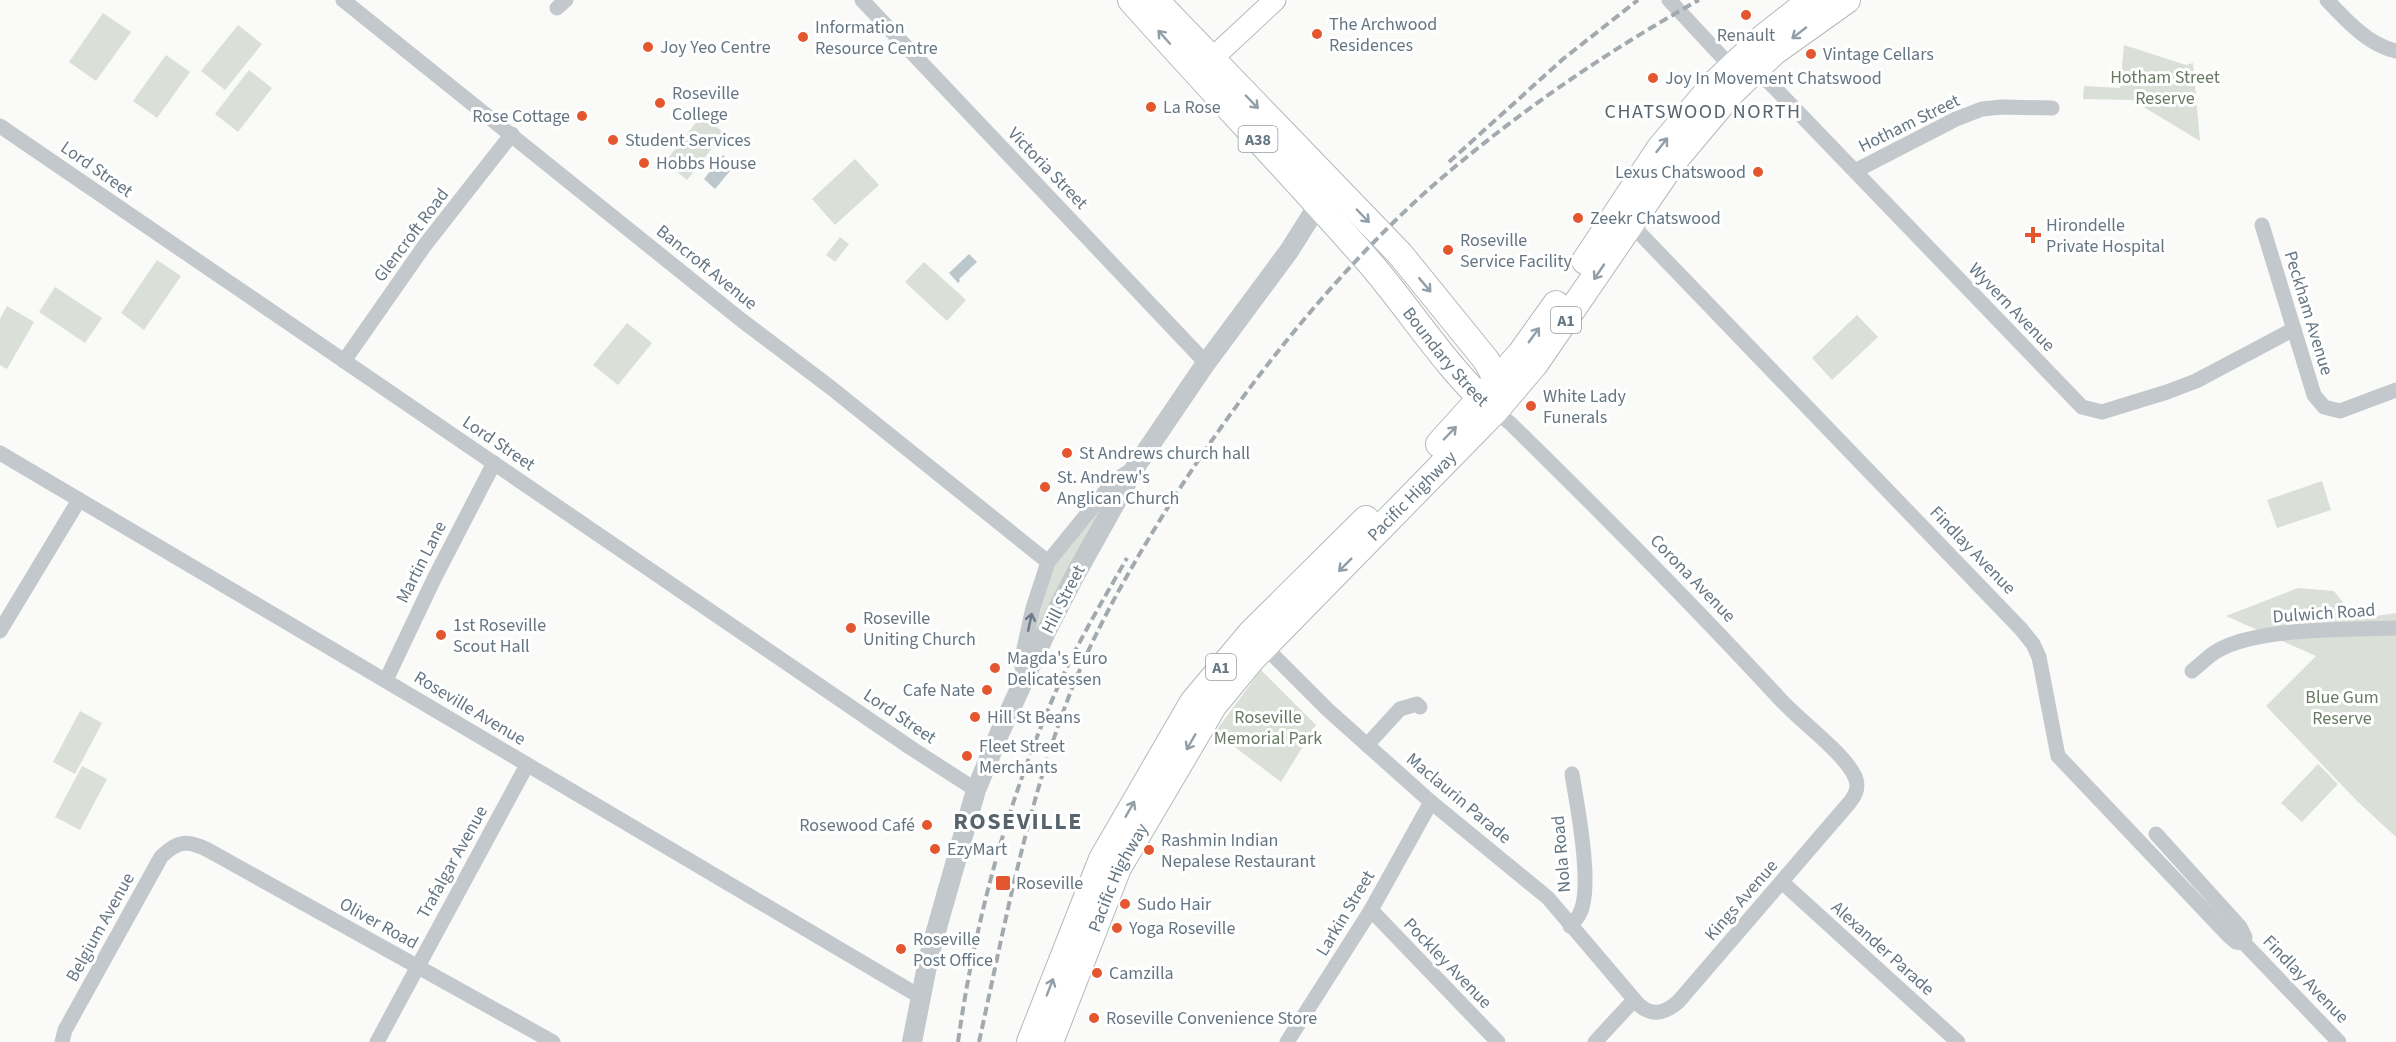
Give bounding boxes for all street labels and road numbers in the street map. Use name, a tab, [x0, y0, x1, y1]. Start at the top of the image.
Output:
street label: Hotham Street	[1854, 88, 1964, 159]
street label: Victoria Street	[1002, 122, 1093, 215]
road number: A38	[1238, 126, 1278, 152]
street label: Lord Street	[56, 135, 138, 203]
street label: Glencroft Road	[368, 183, 455, 287]
street label: Bancroft Avenue	[651, 219, 763, 316]
street label: Peckham Avenue	[2278, 248, 2339, 378]
street label: Wyvern Avenue	[1963, 257, 2061, 357]
street label: Boundary Street	[1396, 302, 1494, 413]
road number: A1	[1551, 307, 1581, 333]
street label: Lord Street	[457, 410, 540, 477]
street label: Pacific Highway	[1362, 445, 1463, 547]
street label: Findlay Avenue	[1924, 501, 2021, 600]
street label: Martin Lane	[390, 517, 453, 608]
street label: Corona Avenue	[1644, 529, 1741, 628]
street label: Hill Street	[1035, 561, 1091, 638]
street label: Dulwich Road	[2272, 597, 2376, 630]
road number: A1	[1206, 654, 1236, 680]
street label: Roseville Avenue	[409, 665, 530, 752]
street label: Lord Street	[858, 683, 941, 750]
street label: Maclaurin Parade	[1401, 747, 1517, 850]
street label: Trafalgar Avenue	[411, 801, 494, 923]
street label: Nola Road	[1546, 814, 1577, 894]
street label: Pacific Highway	[1082, 818, 1155, 936]
street label: Kings Avenue	[1699, 854, 1784, 946]
street label: Larkin Street	[1310, 866, 1381, 961]
street label: Belgium Avenue	[60, 868, 141, 986]
street label: Oliver Road	[335, 891, 423, 955]
street label: Alexander Parade	[1826, 895, 1940, 1002]
street label: Pockley Avenue	[1398, 912, 1498, 1014]
street label: Findlay Avenue	[2257, 930, 2354, 1029]

